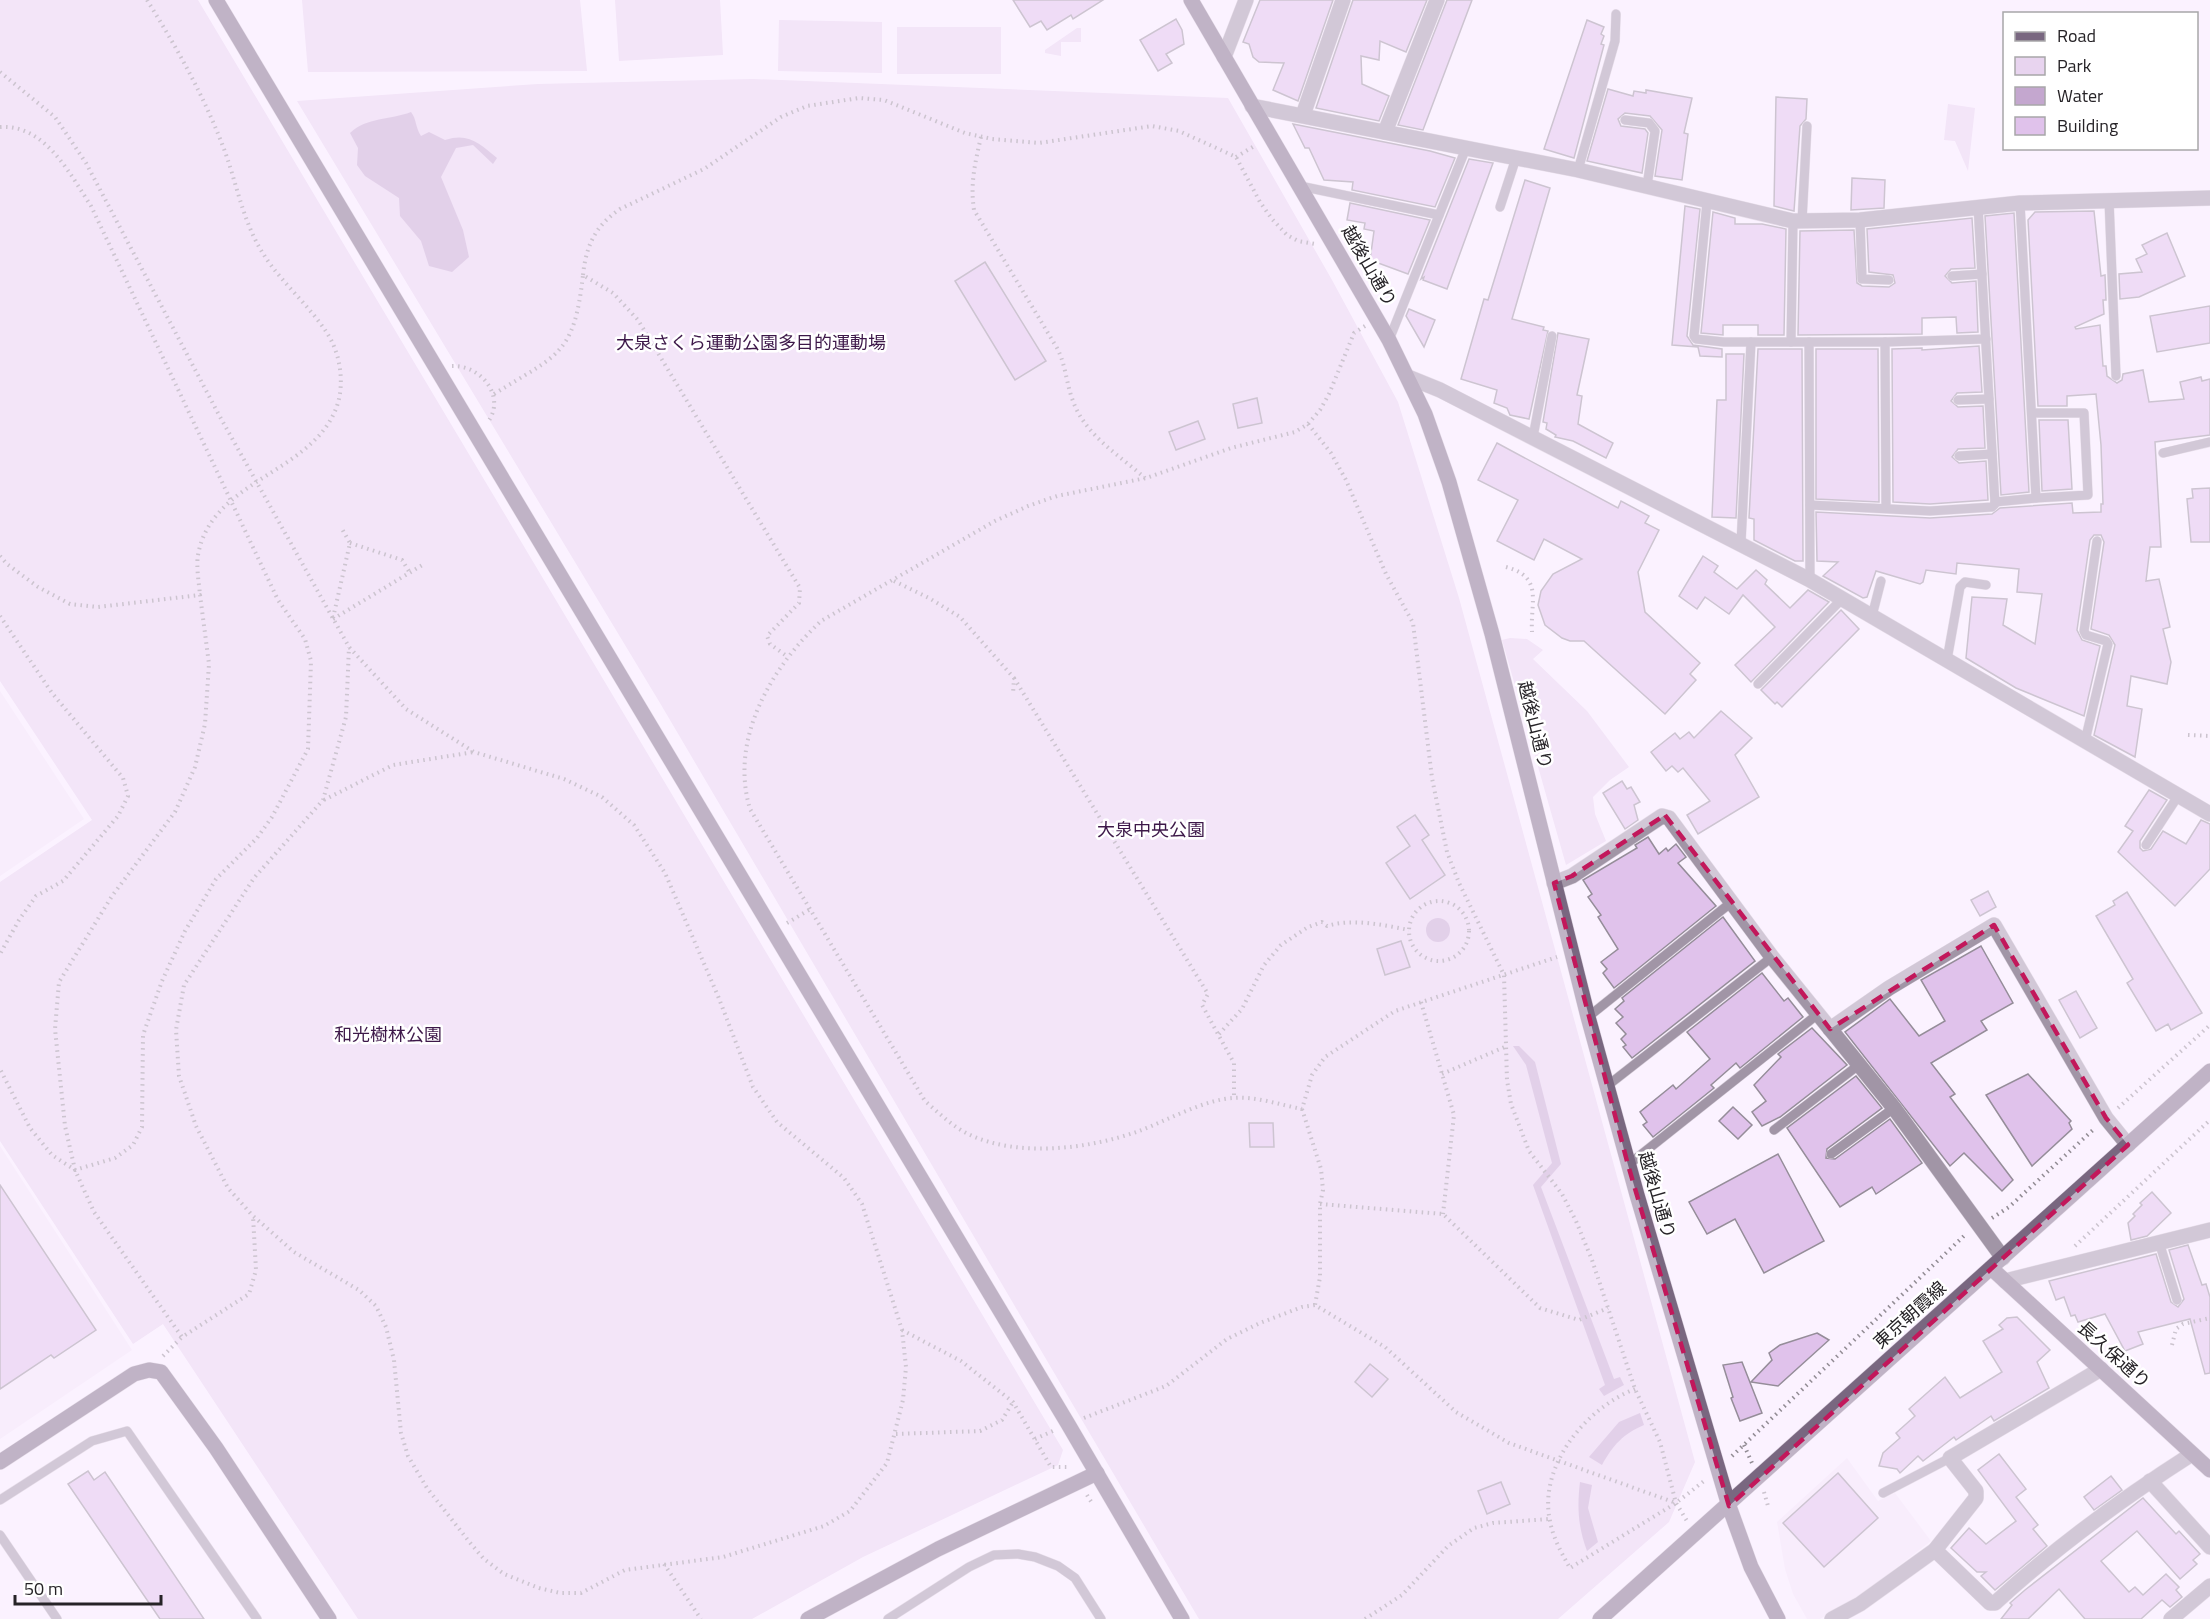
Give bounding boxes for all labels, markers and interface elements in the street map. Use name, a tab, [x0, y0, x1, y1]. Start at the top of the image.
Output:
legend	[2003, 12, 2198, 150]
text: Road	[2057, 22, 2096, 49]
text: Park	[2057, 52, 2092, 79]
text: Water	[2057, 82, 2103, 109]
text: Building	[2057, 112, 2118, 139]
street label: 越後山通り	[1335, 220, 1404, 311]
park label: 大泉さくら運動公園多目的運動場	[616, 329, 886, 356]
street label: 越後山通り	[1511, 678, 1559, 772]
park label: 大泉中央公園	[1097, 816, 1205, 843]
park label: 和光樹林公園	[334, 1021, 442, 1048]
street label: 越後山通り	[1632, 1148, 1683, 1242]
street label: 東京朝霞線	[1867, 1274, 1952, 1355]
street label: 長久保通り	[2072, 1314, 2157, 1395]
scale bar	[15, 1568, 160, 1606]
text: 50 m	[24, 1575, 63, 1602]

